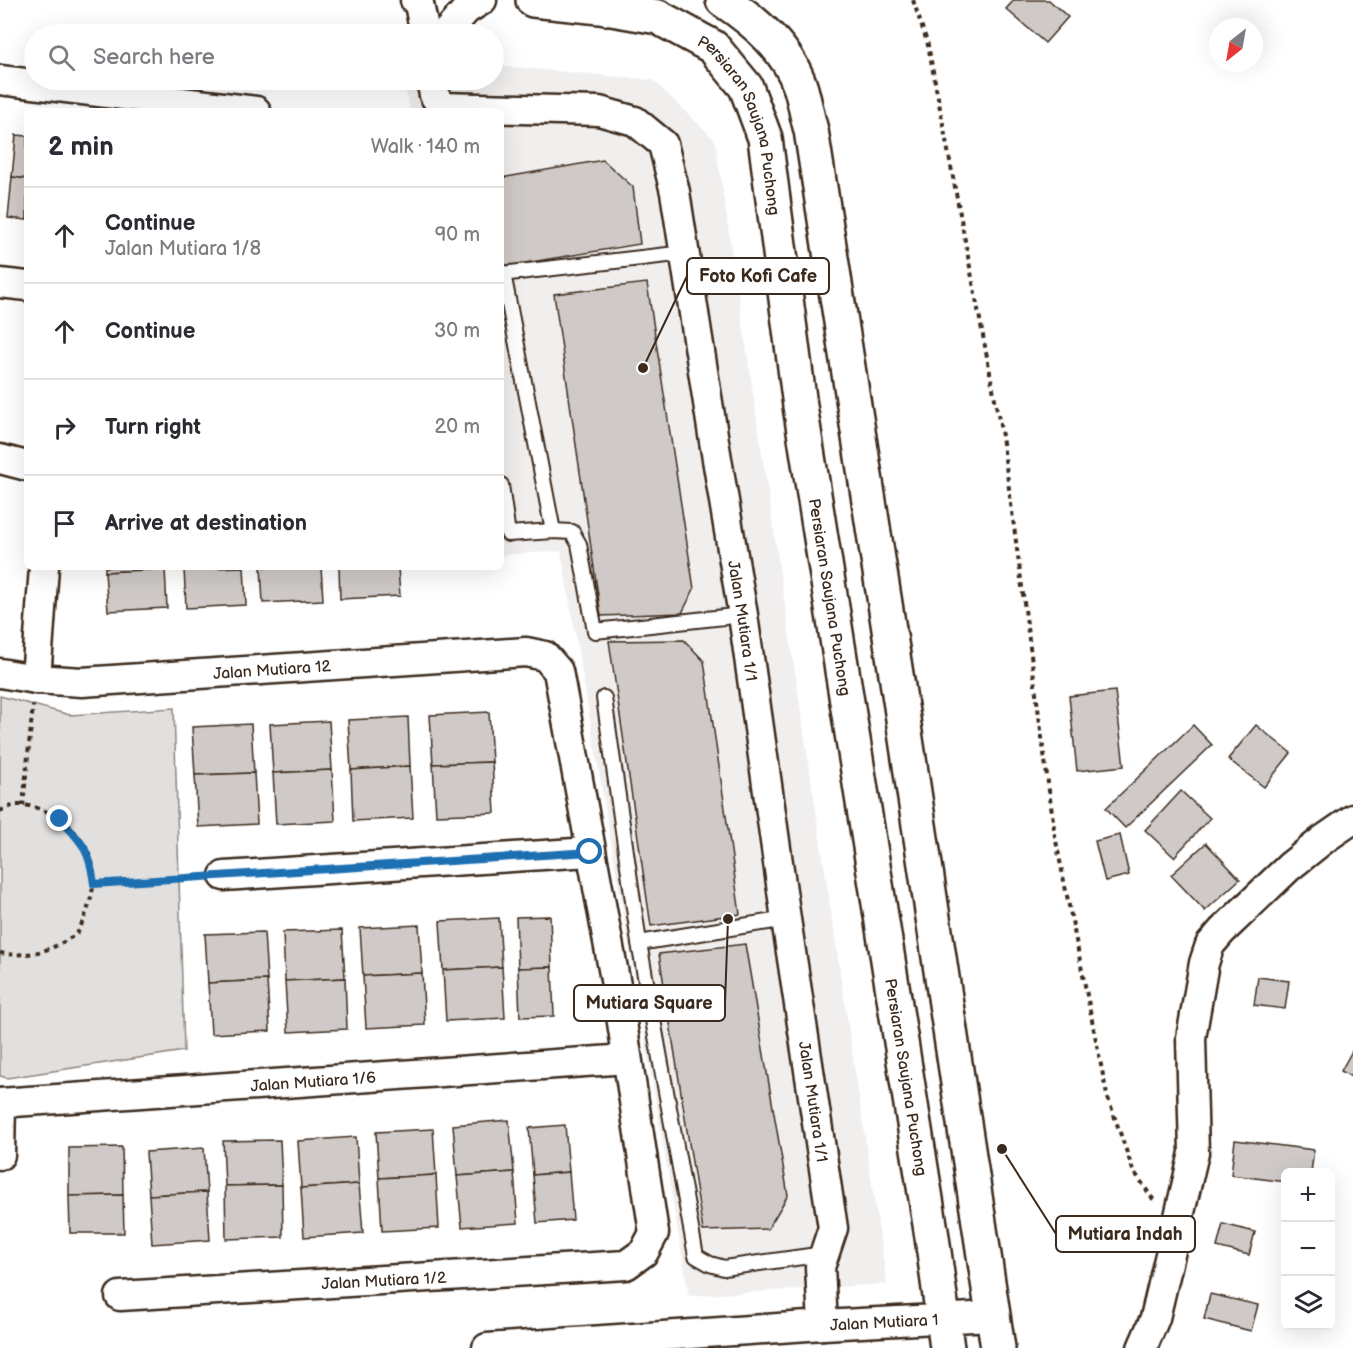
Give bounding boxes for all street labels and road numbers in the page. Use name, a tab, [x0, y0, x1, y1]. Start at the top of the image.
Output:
street label: Persiaran Saujana Puchong	[694, 32, 783, 216]
street label: Persiaran Saujana Puchong	[804, 497, 854, 698]
street label: Jalan Mutiara 1/1	[723, 559, 760, 683]
street label: Jalan Mutiara 12	[213, 657, 332, 684]
street label: Persiaran Saujana Puchong	[880, 977, 930, 1178]
street label: Jalan Mutiara 1/1	[794, 1040, 831, 1164]
street label: Jalan Mutiara 1/6	[250, 1069, 377, 1096]
street label: Jalan Mutiara 1/2	[321, 1269, 448, 1294]
street label: Jalan Mutiara 1	[830, 1311, 939, 1336]

